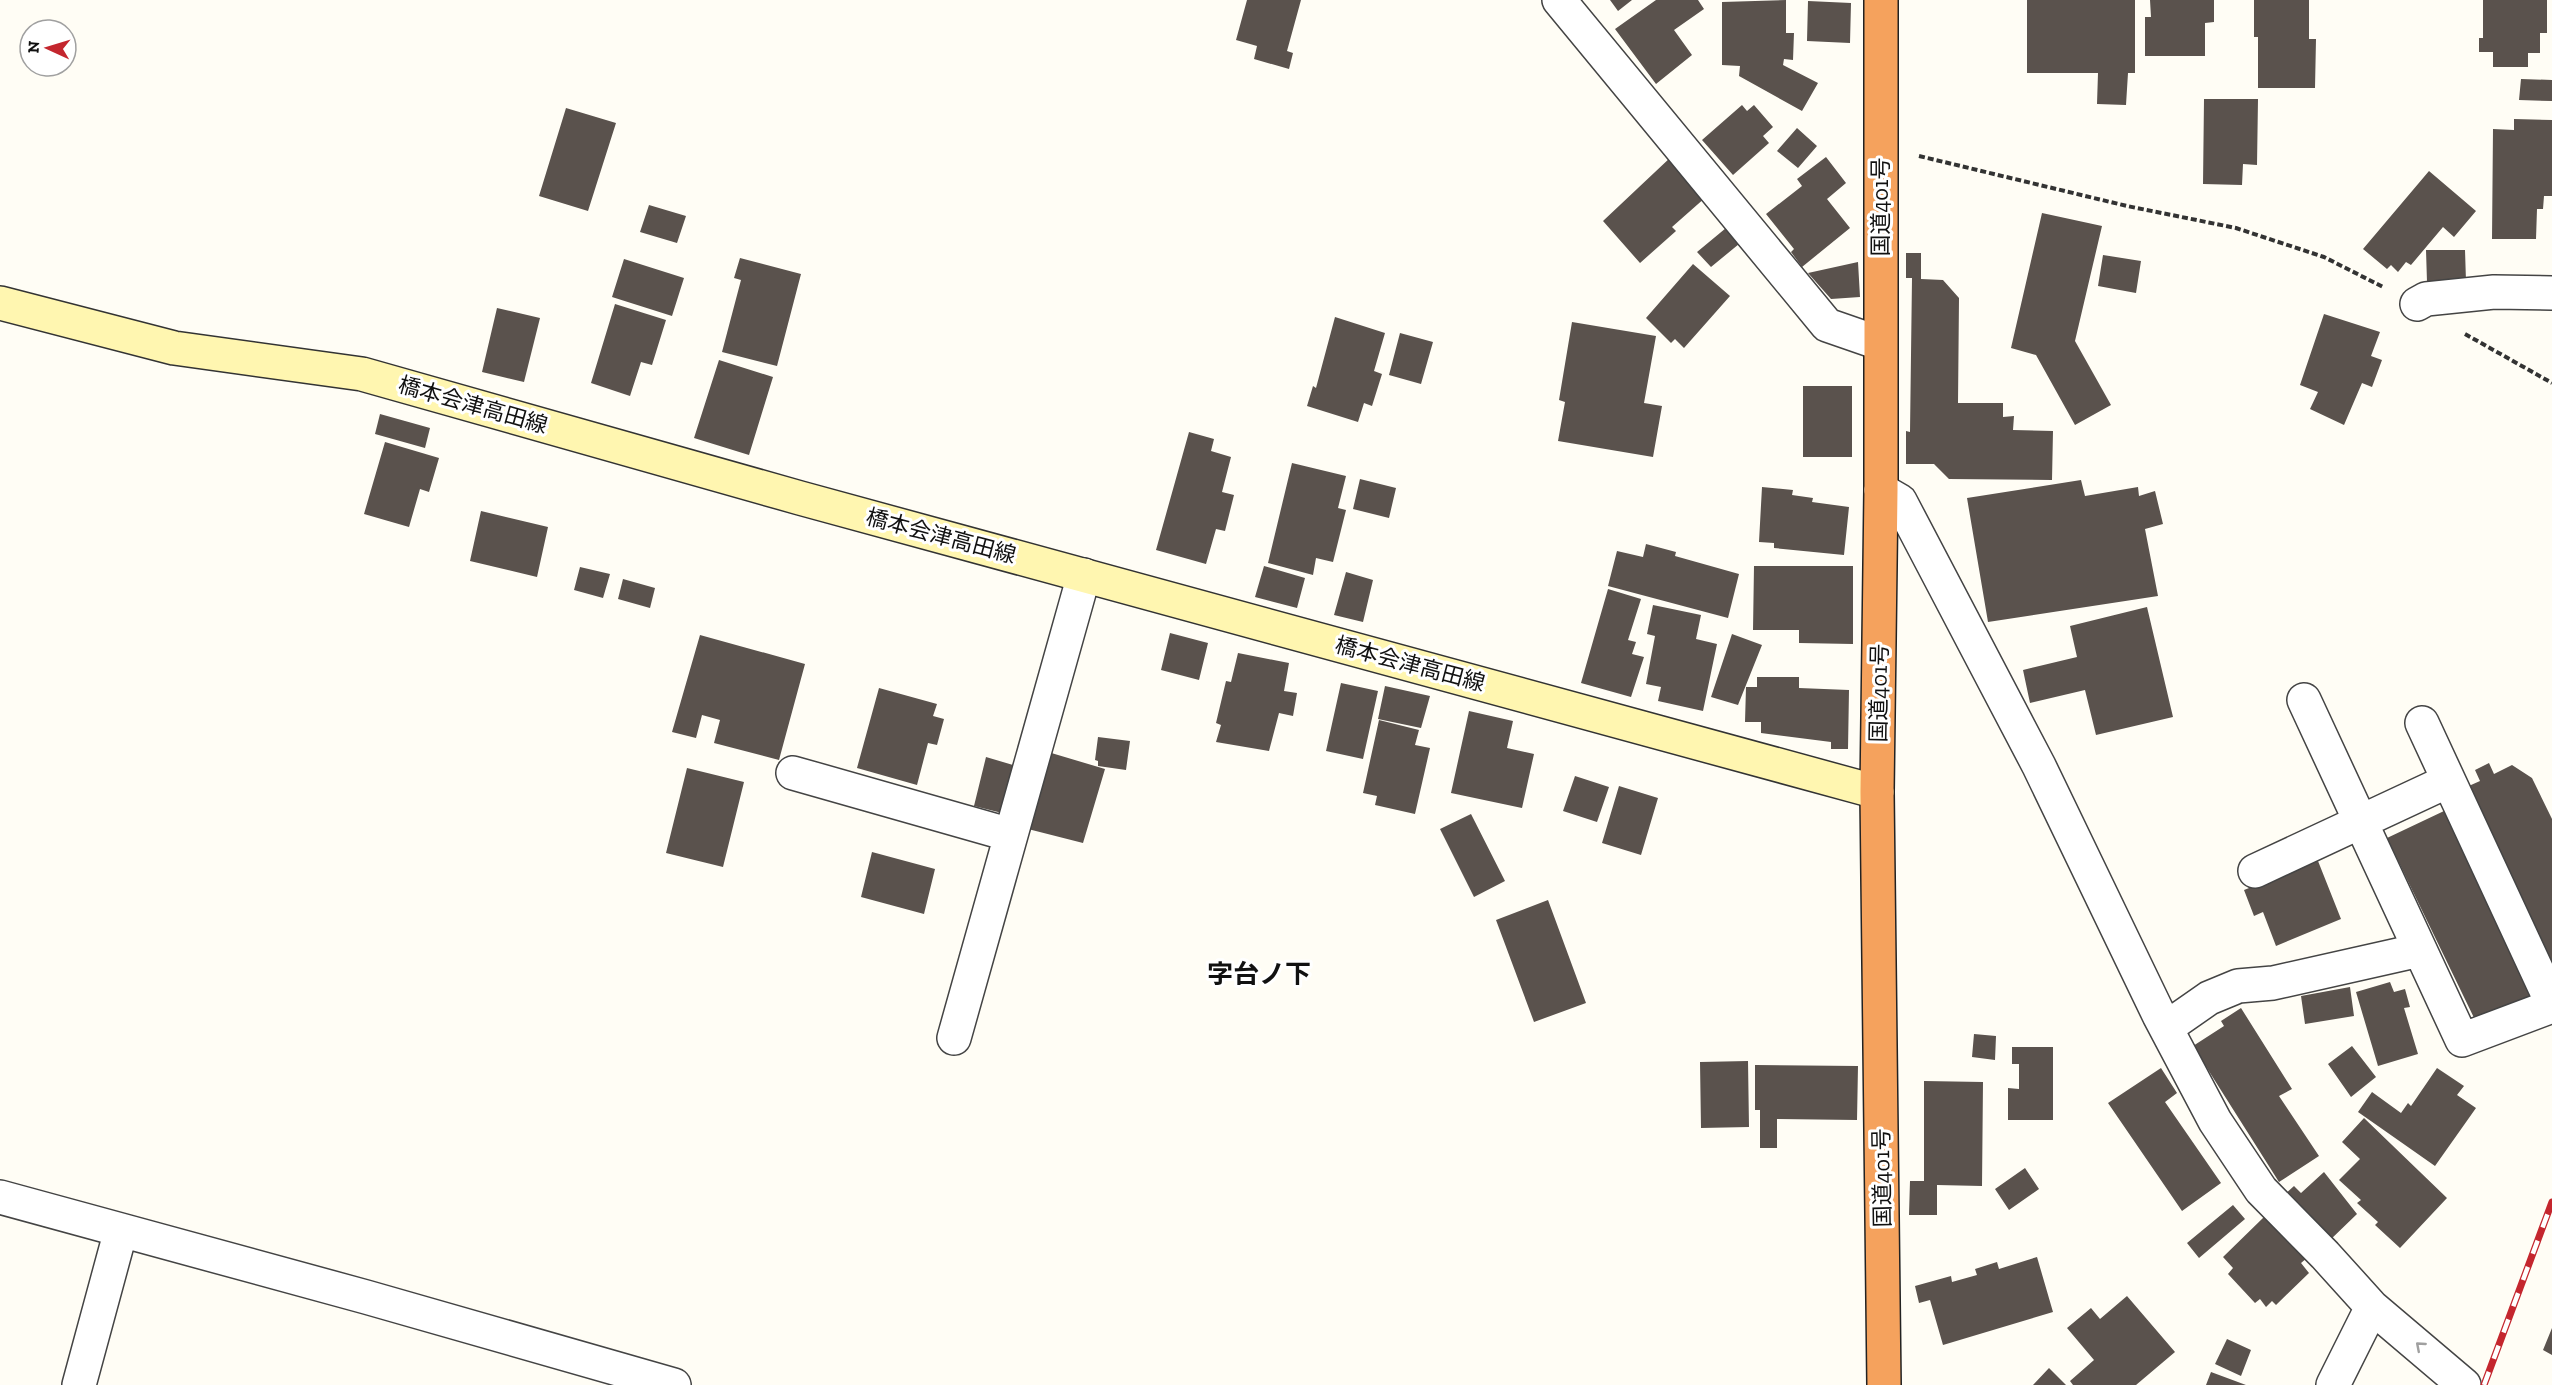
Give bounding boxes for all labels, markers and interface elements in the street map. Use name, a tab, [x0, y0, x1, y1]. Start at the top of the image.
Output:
north arrow	[18, 18, 78, 78]
text: N	[24, 40, 43, 54]
street label: 国道401号	[1867, 157, 1894, 257]
street label: 橋本会津高田線	[395, 371, 551, 439]
street label: 橋本会津高田線	[863, 503, 1019, 569]
street label: 橋本会津高田線	[1332, 631, 1488, 697]
street label: 国道401号	[1865, 643, 1893, 743]
district label: 字台ノ下	[1207, 958, 1311, 990]
street label: 国道401号	[1868, 1128, 1896, 1228]
one-way arrow	[2416, 1343, 2427, 1354]

